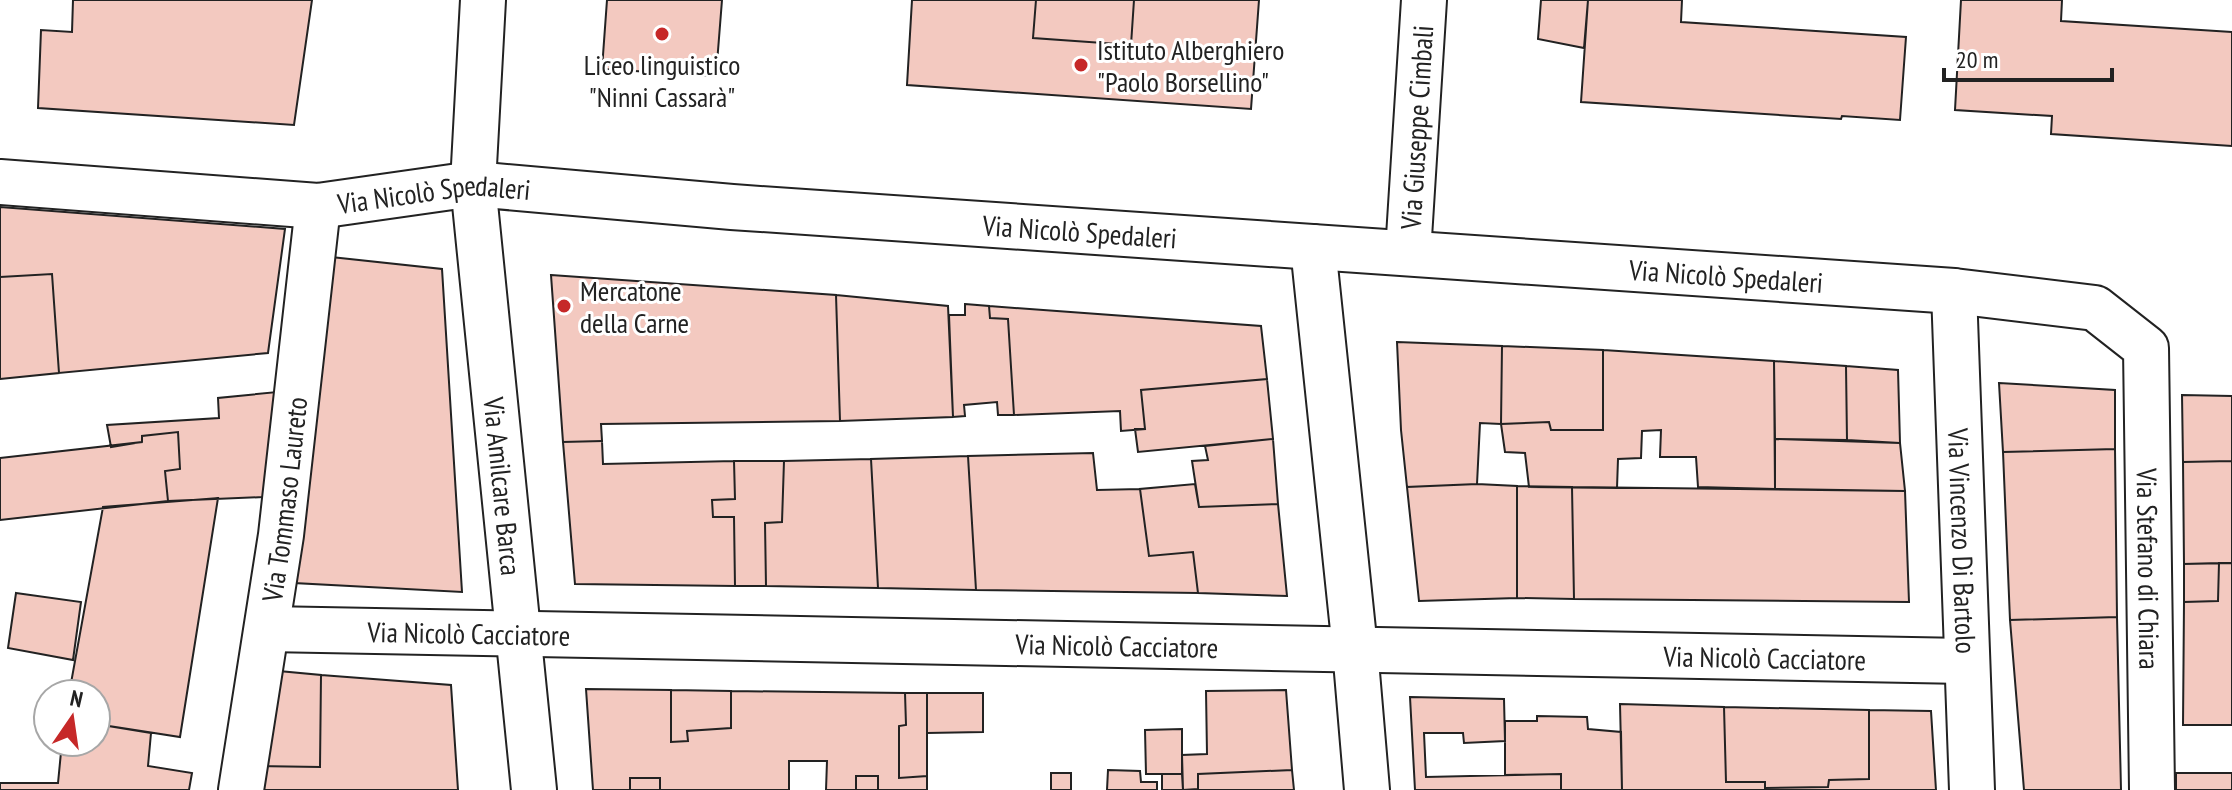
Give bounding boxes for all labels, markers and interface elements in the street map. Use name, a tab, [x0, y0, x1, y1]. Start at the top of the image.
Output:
street label: Via Giuseppe Cimbali	[1391, 24, 1441, 231]
marker: Liceo linguistico "Ninni Cassarà"	[653, 25, 671, 43]
place label: Istituto Alberghiero "Paolo Borsellino"	[1097, 31, 1284, 100]
scale bar	[1944, 32, 2112, 82]
text: 20 m	[1956, 44, 1998, 75]
place label: Liceo linguistico "Ninni Cassarà"	[584, 46, 740, 115]
marker: Istituto Alberghiero "Paolo Borsellino"	[1072, 56, 1090, 74]
street label: Via Nicolò Spedaleri	[334, 165, 532, 222]
street label: Via Nicolò Spedaleri	[980, 206, 1178, 256]
street label: Via Nicolò Spedaleri	[1627, 250, 1824, 300]
place label: Mercatone della Carne	[580, 272, 689, 341]
marker: Mercatone della Carne	[555, 297, 573, 315]
street label: Via Amilcare Barca	[476, 394, 531, 577]
street label: Via Tommaso Laureto	[252, 395, 315, 605]
street label: Via Vincenzo Di Bartolo	[1940, 426, 1986, 654]
street label: Via Stefano di Chiara	[2129, 467, 2169, 670]
street label: Via Nicolò Cacciatore	[366, 612, 571, 653]
street label: Via Nicolò Cacciatore	[1014, 625, 1219, 665]
street label: Via Nicolò Cacciatore	[1662, 637, 1866, 678]
north arrow	[32, 678, 112, 758]
text: N	[68, 684, 85, 713]

